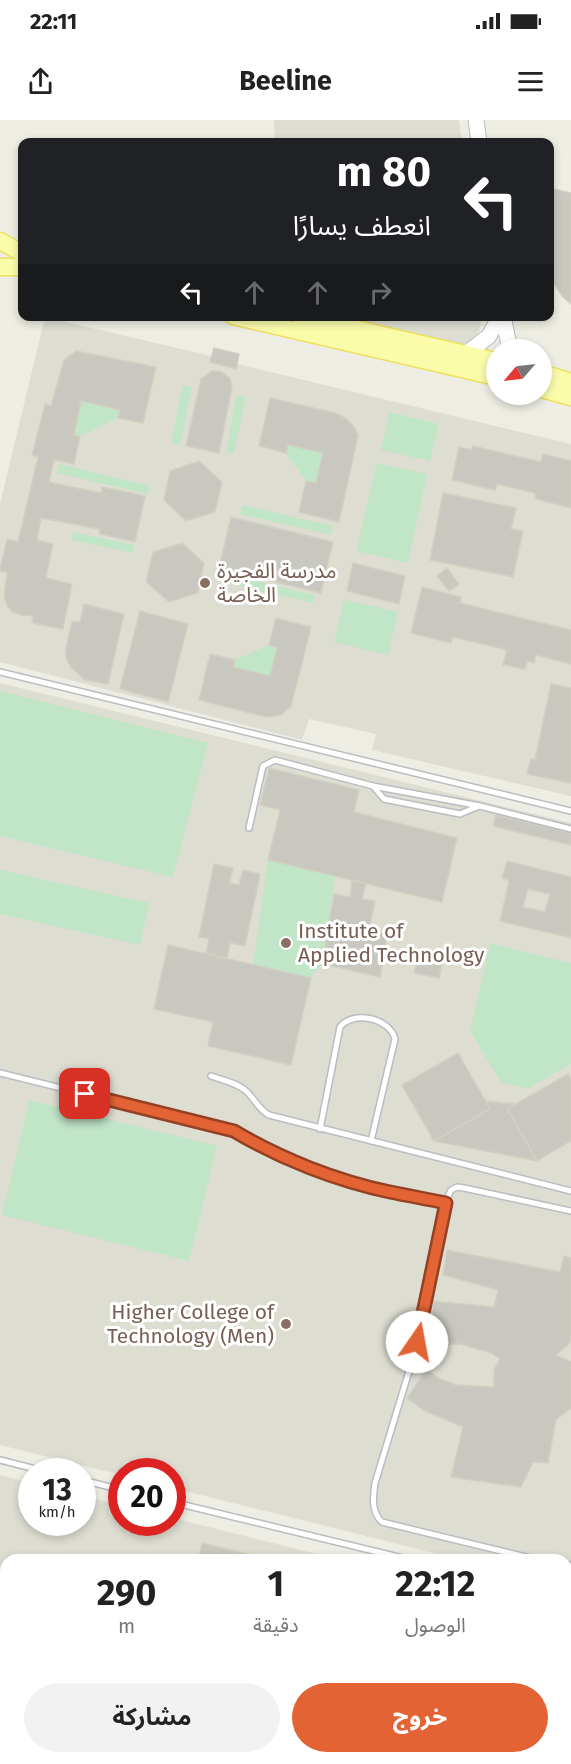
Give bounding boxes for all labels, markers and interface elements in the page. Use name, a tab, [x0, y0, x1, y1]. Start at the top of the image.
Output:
text: 22:11	[30, 8, 77, 35]
icon: share	[24, 65, 57, 98]
text: Beeline	[239, 65, 332, 97]
icon: menu	[514, 65, 547, 98]
text: 80 m	[337, 147, 431, 197]
icon: left	[452, 162, 530, 240]
text: انعطف يسارًا	[293, 210, 431, 242]
icon: left	[175, 276, 208, 309]
icon: ahead	[238, 276, 271, 309]
icon: ahead	[301, 276, 334, 309]
icon: right	[364, 276, 397, 309]
north arrow	[486, 339, 552, 405]
map controls	[486, 339, 552, 405]
place label: مدرسة الفجيرة الخاصة	[217, 558, 337, 608]
marker: مدرسة الفجيرة الخاصة	[198, 576, 212, 590]
place label: Institute of Applied Technology	[298, 918, 485, 968]
marker: Institute of Applied Technology	[279, 936, 293, 950]
pin	[59, 1068, 110, 1119]
icon: arrive	[68, 1077, 101, 1110]
place label: Higher College of Technology (Men)	[107, 1299, 276, 1349]
position arrow	[385, 1310, 449, 1374]
marker: Higher College of Technology (Men)	[279, 1317, 293, 1331]
speed limit sign: 20	[108, 1458, 186, 1536]
text: 13	[42, 1472, 72, 1508]
text: km/h	[38, 1503, 76, 1521]
text: 1	[267, 1562, 284, 1606]
text: 22:12	[395, 1562, 475, 1606]
text: 290	[97, 1571, 156, 1615]
text: دقيقة	[253, 1613, 299, 1637]
text: الوصول	[405, 1613, 466, 1637]
text: m	[118, 1614, 135, 1638]
button: مشاركة	[24, 1683, 280, 1752]
button: خروج	[292, 1683, 548, 1752]

